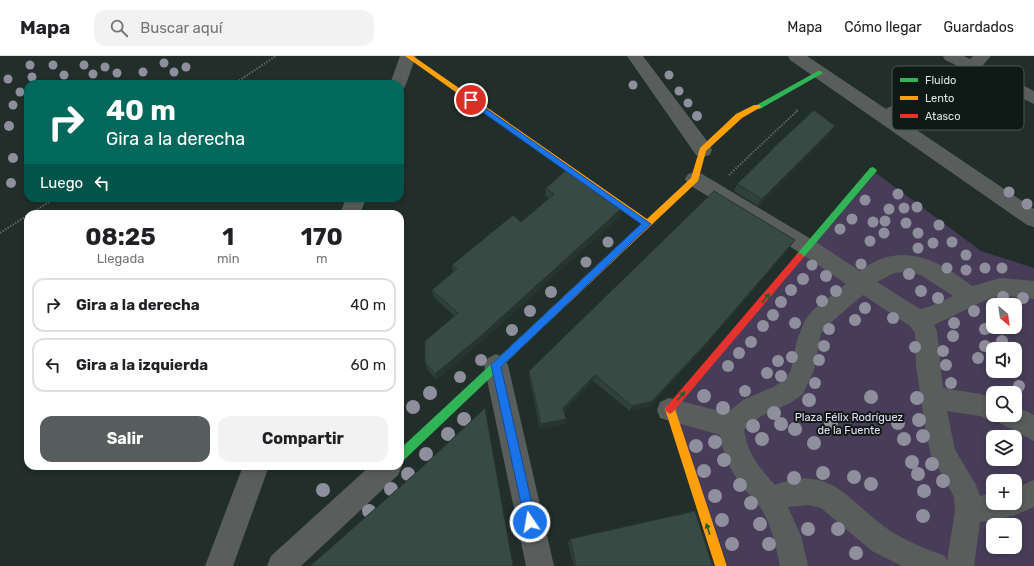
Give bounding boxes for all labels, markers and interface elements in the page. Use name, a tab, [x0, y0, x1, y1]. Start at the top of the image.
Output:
search box	[94, 10, 374, 46]
text: Mapa	[20, 16, 70, 39]
icon: search	[108, 17, 130, 39]
text: Buscar aquí	[140, 19, 222, 37]
text: Mapa	[787, 19, 822, 36]
text: Cómo llegar	[844, 19, 922, 36]
text: Guardados	[944, 19, 1014, 36]
legend	[892, 66, 1024, 130]
text: Fluido	[925, 74, 956, 87]
pin	[454, 83, 488, 117]
icon: arrive	[460, 89, 482, 111]
text: Lento	[925, 92, 954, 105]
text: 40 m	[106, 94, 176, 127]
icon: right	[40, 96, 92, 148]
text: Atasco	[925, 110, 960, 123]
text: Gira a la derecha	[106, 128, 245, 150]
icon: left	[91, 172, 113, 194]
text: Luego	[40, 174, 83, 192]
text: 08:25	[85, 223, 156, 251]
text: 1	[222, 223, 234, 251]
text: 170	[301, 223, 343, 251]
text: Llegada	[97, 251, 144, 266]
text: min	[217, 251, 240, 266]
text: m	[316, 251, 328, 266]
one-way arrow	[761, 292, 770, 303]
icon: right	[42, 294, 64, 316]
text: Gira a la derecha	[76, 296, 200, 314]
text: 40 m	[350, 296, 386, 314]
north arrow	[986, 298, 1022, 334]
map controls	[986, 298, 1022, 554]
button: sound	[986, 342, 1022, 378]
icon: left	[42, 354, 64, 376]
text: Gira a la izquierda	[76, 356, 208, 374]
text: 60 m	[350, 356, 386, 374]
button: search	[986, 386, 1022, 422]
one-way arrow	[676, 391, 685, 401]
park label: Plaza Félix Rodríguez de la Fuente	[795, 411, 904, 437]
button: Salir	[40, 416, 210, 462]
button: Compartir	[218, 416, 388, 462]
button: layers	[986, 430, 1022, 466]
button: +	[986, 474, 1022, 510]
position arrow	[509, 501, 551, 543]
button: −	[986, 518, 1022, 554]
one-way arrow	[705, 523, 711, 535]

